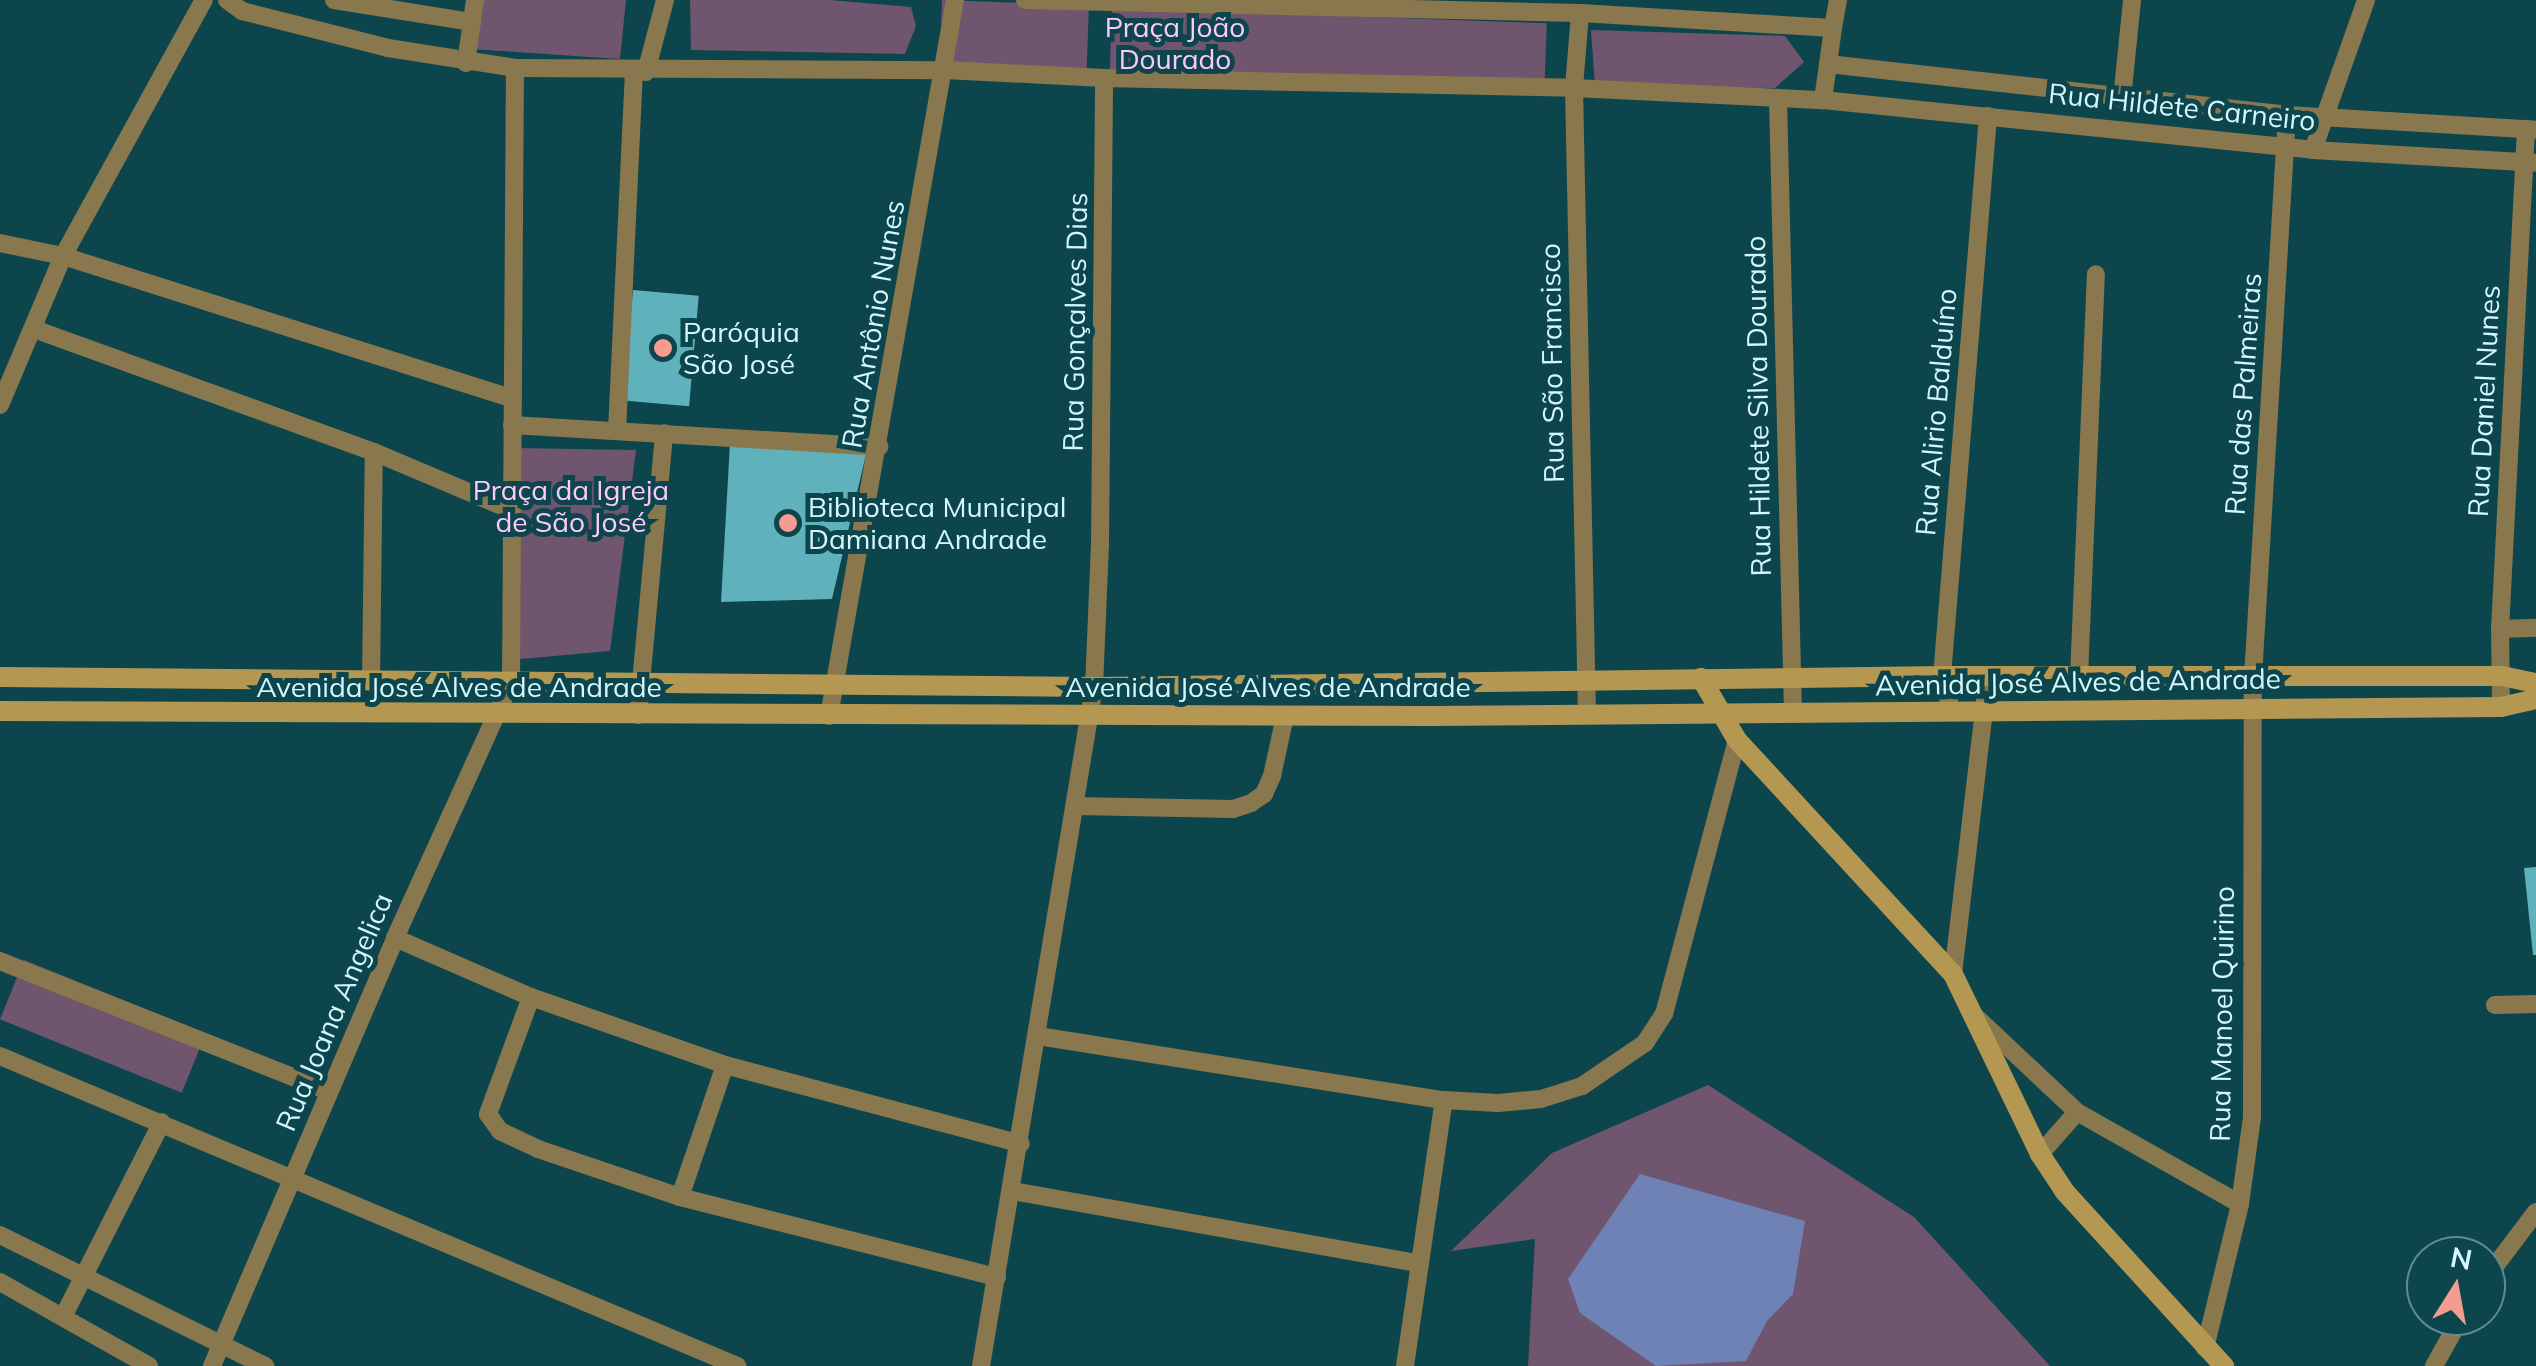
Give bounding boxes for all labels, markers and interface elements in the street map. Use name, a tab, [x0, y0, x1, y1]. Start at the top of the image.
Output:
park label: Praça João Dourado	[1105, 10, 1245, 76]
street label: Rua Hildete Carneiro	[2047, 76, 2317, 138]
street label: Rua Gonçalves Dias	[1056, 192, 1094, 452]
street label: Rua Antônio Nunes	[835, 197, 911, 451]
street label: Rua Hildete Silva Dourado	[1738, 235, 1778, 577]
street label: Rua São Francisco	[1533, 243, 1571, 483]
street label: Rua das Palmeiras	[2218, 272, 2268, 516]
street label: Rua Daniel Nunes	[2461, 284, 2507, 518]
street label: Rua Alirio Balduíno	[1908, 287, 1964, 537]
place label: Paróquia São José	[683, 315, 800, 381]
marker: Paróquia São José	[652, 337, 674, 359]
park label: Praça da Igreja de São José	[473, 473, 669, 539]
place label: Biblioteca Municipal Damiana Andrade	[808, 490, 1066, 556]
marker: Biblioteca Municipal Damiana Andrade	[777, 512, 799, 534]
street label: Avenida José Alves de Andrade	[1875, 662, 2281, 702]
street label: Avenida José Alves de Andrade	[256, 670, 662, 704]
street label: Avenida José Alves de Andrade	[1065, 670, 1471, 704]
street label: Rua Manoel Quirino	[2203, 886, 2241, 1142]
street label: Rua Joana Angelica	[269, 888, 399, 1136]
north arrow	[2406, 1236, 2506, 1336]
text: N	[2448, 1239, 2475, 1277]

